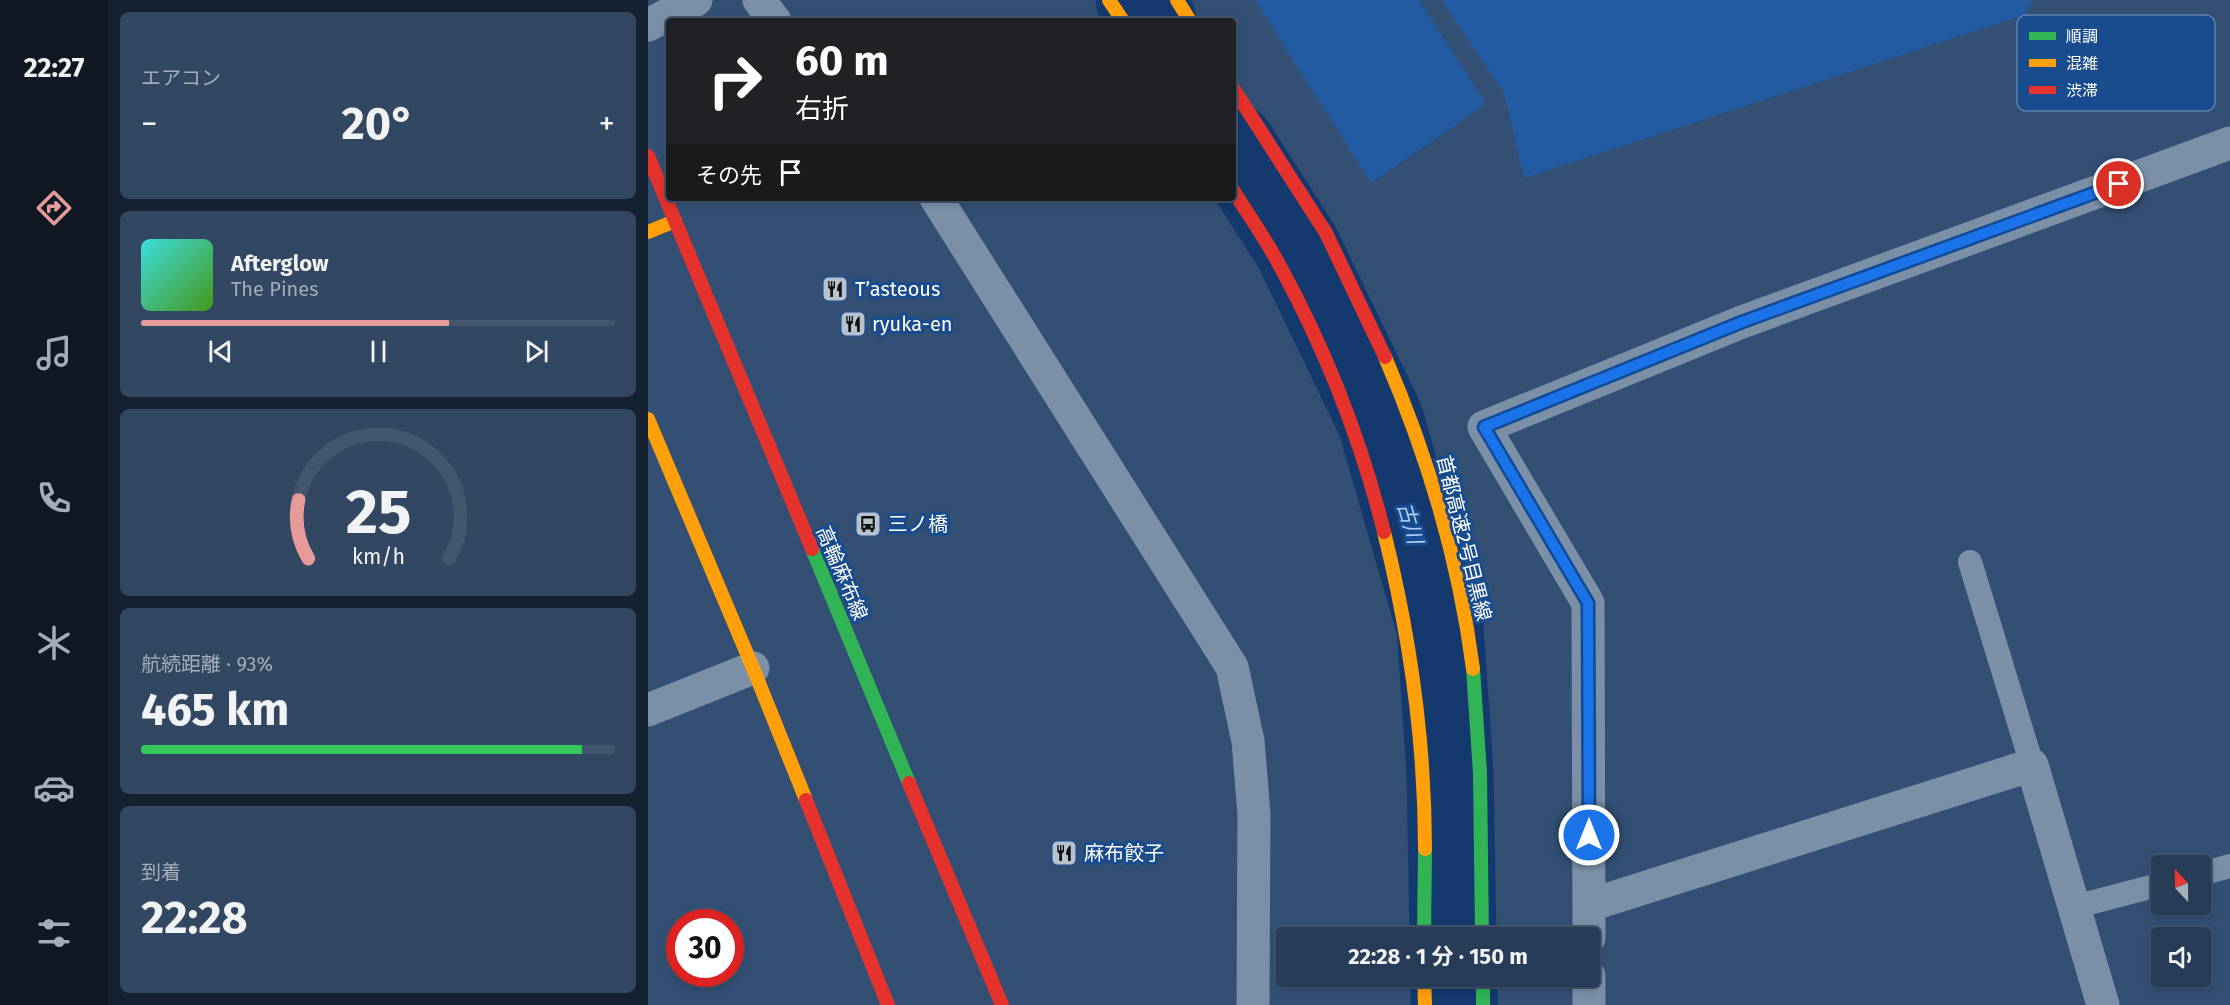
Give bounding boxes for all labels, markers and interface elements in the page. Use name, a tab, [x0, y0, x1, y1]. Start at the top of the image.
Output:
legend	[2017, 15, 2215, 111]
text: 順調	[2066, 27, 2098, 46]
text: 60 m	[795, 36, 889, 86]
icon: right	[696, 42, 774, 120]
text: 22:27	[24, 52, 84, 84]
text: 混雑	[2066, 54, 2098, 73]
text: エアコン	[141, 66, 221, 90]
text: 渋滞	[2066, 81, 2098, 100]
text: 右折	[795, 93, 849, 125]
text: 20°	[341, 97, 415, 151]
text: −	[141, 104, 158, 144]
text: +	[599, 104, 615, 144]
icon: arrive	[774, 156, 807, 189]
pin	[2093, 158, 2144, 209]
text: その先	[696, 162, 762, 189]
icon: arrive	[2102, 167, 2135, 200]
icon: directions	[33, 187, 75, 229]
text: Afterglow	[231, 250, 328, 277]
restaurant icon: T’asteous	[820, 274, 850, 304]
text: The Pines	[231, 277, 318, 301]
place label: T’asteous	[855, 277, 940, 301]
restaurant icon: ryuka-en	[838, 309, 868, 339]
place label: ryuka-en	[872, 312, 953, 336]
icon: music	[33, 332, 75, 374]
icon: previous	[204, 335, 237, 368]
icon: pause	[362, 335, 395, 368]
icon: next	[520, 335, 553, 368]
street label: 首都高速2号目黒線	[1432, 453, 1496, 623]
text: 25	[345, 476, 411, 551]
icon: phone	[33, 477, 75, 519]
water label: 古川	[1392, 499, 1429, 549]
bus stop icon: 三ノ橋	[853, 509, 883, 539]
place label: 三ノ橋	[888, 512, 948, 536]
street label: 高輪麻布線	[811, 522, 873, 624]
text: km/h	[351, 545, 405, 571]
icon: climate	[33, 622, 75, 664]
text: 航続距離 · 93%	[141, 652, 273, 676]
text: 465 km	[141, 683, 289, 737]
icon: car	[33, 767, 75, 809]
position arrow	[1557, 803, 1621, 867]
restaurant icon: 麻布餃子	[1049, 838, 1079, 868]
place label: 麻布餃子	[1084, 841, 1164, 865]
north arrow	[2151, 855, 2211, 915]
map controls	[2151, 855, 2211, 987]
text: 到着	[141, 860, 181, 884]
text: 22:28	[141, 891, 248, 945]
speed limit sign: 30	[666, 909, 744, 987]
icon: filters	[33, 912, 75, 954]
button: sound	[2151, 927, 2211, 987]
text: 22:28 · 1 分 · 150 m	[1348, 943, 1528, 970]

